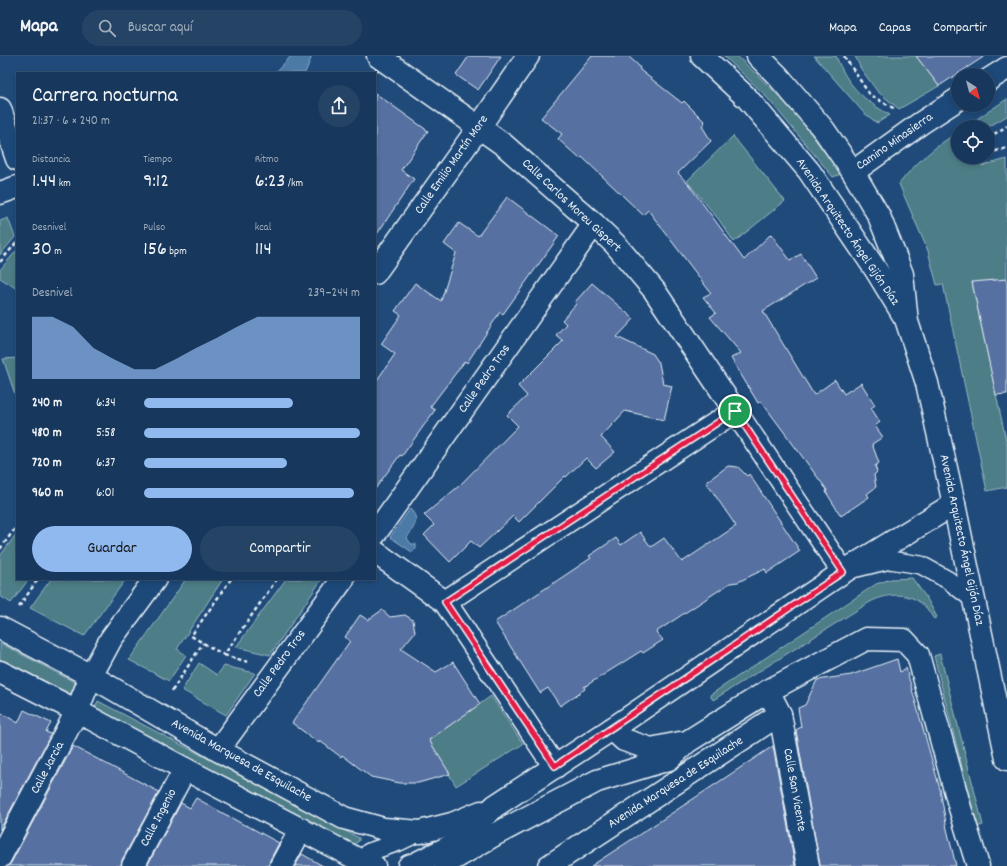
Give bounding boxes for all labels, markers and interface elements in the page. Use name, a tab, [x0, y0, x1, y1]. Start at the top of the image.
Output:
search box	[82, 10, 362, 46]
text: Mapa	[20, 14, 58, 41]
icon: search	[96, 17, 118, 39]
text: Buscar aquí	[128, 17, 193, 39]
text: Mapa	[829, 18, 857, 38]
text: Capas	[879, 18, 911, 38]
text: Compartir	[933, 18, 987, 38]
north arrow	[951, 68, 995, 112]
map controls	[951, 68, 995, 164]
text: Carrera nocturna	[32, 81, 178, 112]
button: share	[318, 85, 360, 127]
street label: Camino Minasierra	[853, 108, 938, 176]
street label: Calle Emilio Martín More	[411, 111, 494, 219]
text: 21:37 · 6 × 240 m	[32, 112, 110, 131]
button: locate	[951, 120, 995, 164]
text: Distancia	[32, 152, 70, 168]
text: Tiempo	[143, 152, 172, 168]
text: Ritmo	[255, 152, 279, 168]
street label: Avenida Arquitecto Ángel Gijón Díaz	[790, 154, 904, 310]
street label: Calle Carlos Moreu Gispert	[517, 155, 625, 258]
text: 1.44	[32, 168, 56, 196]
text: 9:12	[143, 168, 169, 196]
text: 6:23	[255, 168, 285, 196]
text: km	[56, 176, 71, 192]
text: /km	[285, 176, 303, 192]
text: Desnivel	[32, 220, 66, 236]
text: Pulso	[143, 220, 165, 236]
text: kcal	[255, 220, 271, 236]
text: 30	[32, 236, 52, 264]
text: 156	[143, 236, 167, 264]
text: 114	[255, 236, 272, 264]
text: m	[52, 244, 62, 260]
text: bpm	[167, 244, 187, 260]
text: Desnivel	[32, 284, 73, 303]
text: 239–244 m	[308, 284, 360, 303]
street label: Calle Pedro Tros	[454, 341, 516, 417]
text: 240 m	[32, 394, 62, 413]
text: 6:34	[96, 394, 116, 413]
pin	[718, 394, 752, 428]
icon: arrive	[724, 400, 746, 422]
text: 480 m	[32, 424, 62, 443]
text: 5:58	[96, 424, 115, 443]
street label: Avenida Arquitecto Ángel Gijón Díaz	[934, 453, 988, 627]
text: 720 m	[32, 454, 62, 473]
text: 6:37	[96, 454, 115, 473]
text: 960 m	[32, 484, 63, 503]
text: 6:01	[96, 484, 114, 503]
button: Guardar	[32, 526, 192, 572]
button: Compartir	[200, 526, 360, 572]
street label: Calle Pedro Tros	[249, 626, 311, 702]
street label: Avenida Marquesa de Esquilache	[167, 714, 315, 808]
street label: Avenida Marquesa de Esquilache	[605, 732, 748, 834]
street label: Calle Jarcia	[26, 738, 70, 798]
street label: Calle San Vicente	[777, 747, 811, 833]
street label: Calle Ingenio	[136, 786, 182, 850]

